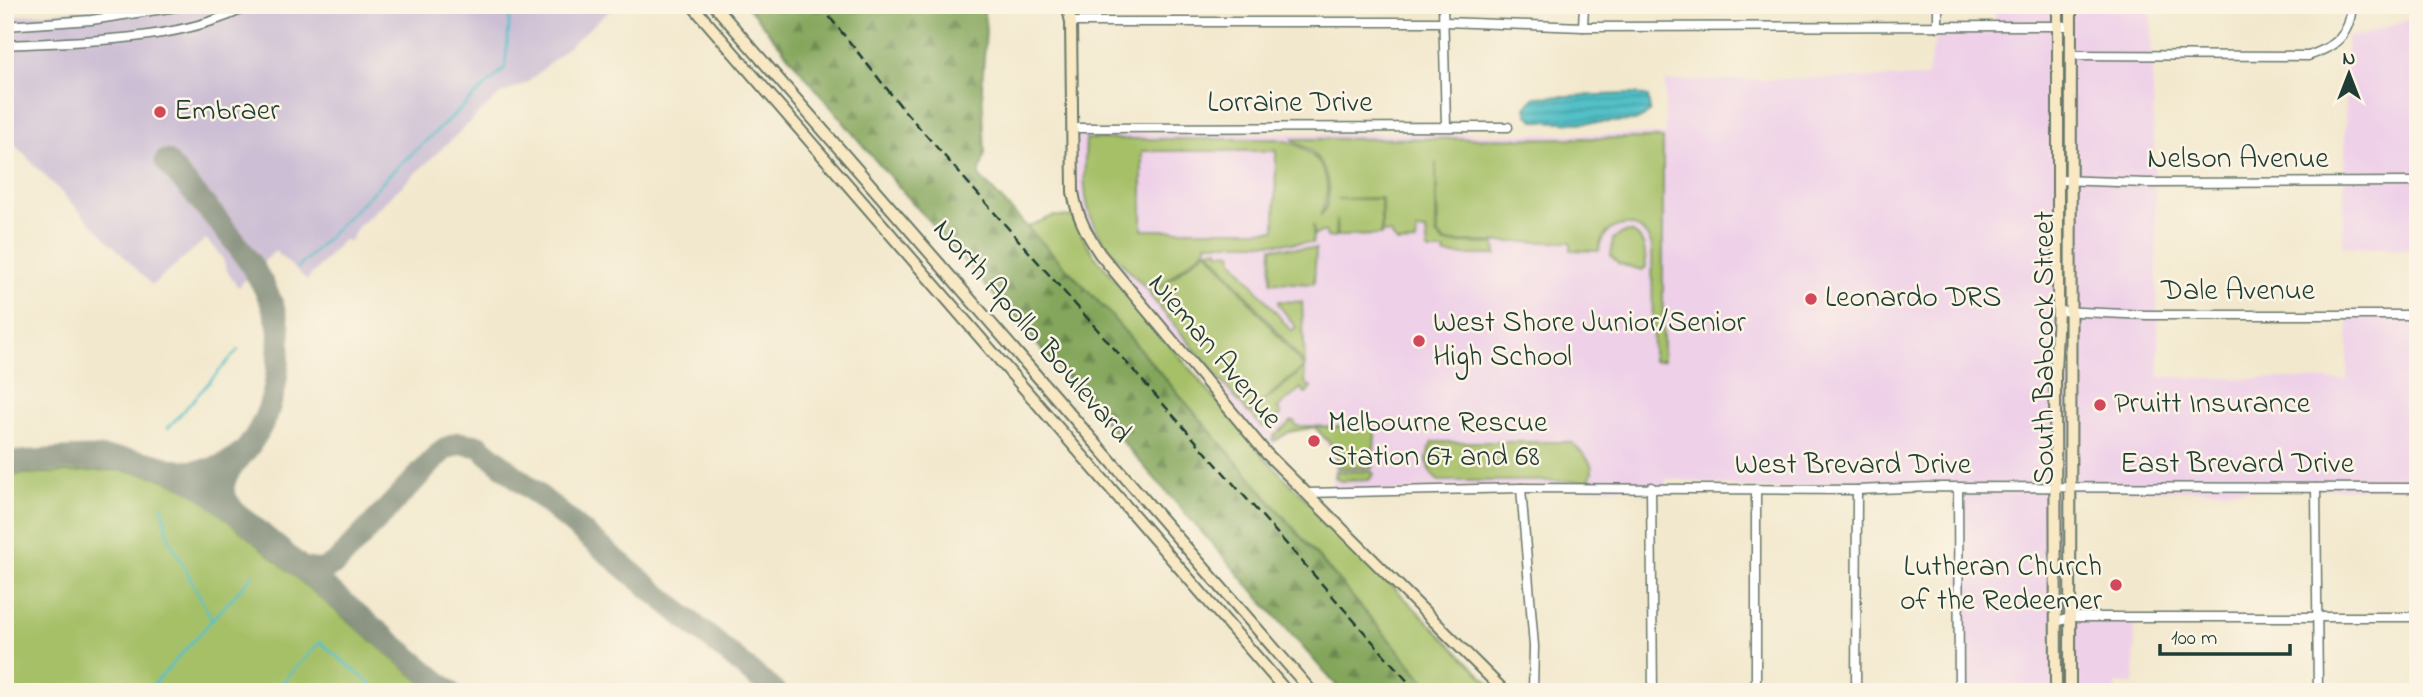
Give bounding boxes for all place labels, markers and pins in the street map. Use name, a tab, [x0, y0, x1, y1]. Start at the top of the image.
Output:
place label: Embraer	[174, 90, 280, 134]
marker: Embraer	[152, 104, 168, 120]
place label: Leonardo DRS	[1825, 277, 2001, 321]
marker: Leonardo DRS	[1803, 291, 1819, 307]
place label: West Shore Junior/Senior High School	[1433, 302, 1746, 380]
marker: West Shore Junior/Senior High School	[1411, 333, 1427, 349]
place label: Pruitt Insurance	[2114, 383, 2311, 427]
marker: Pruitt Insurance	[2092, 397, 2108, 413]
place label: Melbourne Rescue Station 67 and 68	[1328, 402, 1548, 480]
marker: Melbourne Rescue Station 67 and 68	[1306, 433, 1322, 449]
place label: Lutheran Church of the Redeemer	[1900, 546, 2103, 624]
marker: Lutheran Church of the Redeemer	[2108, 577, 2124, 593]

